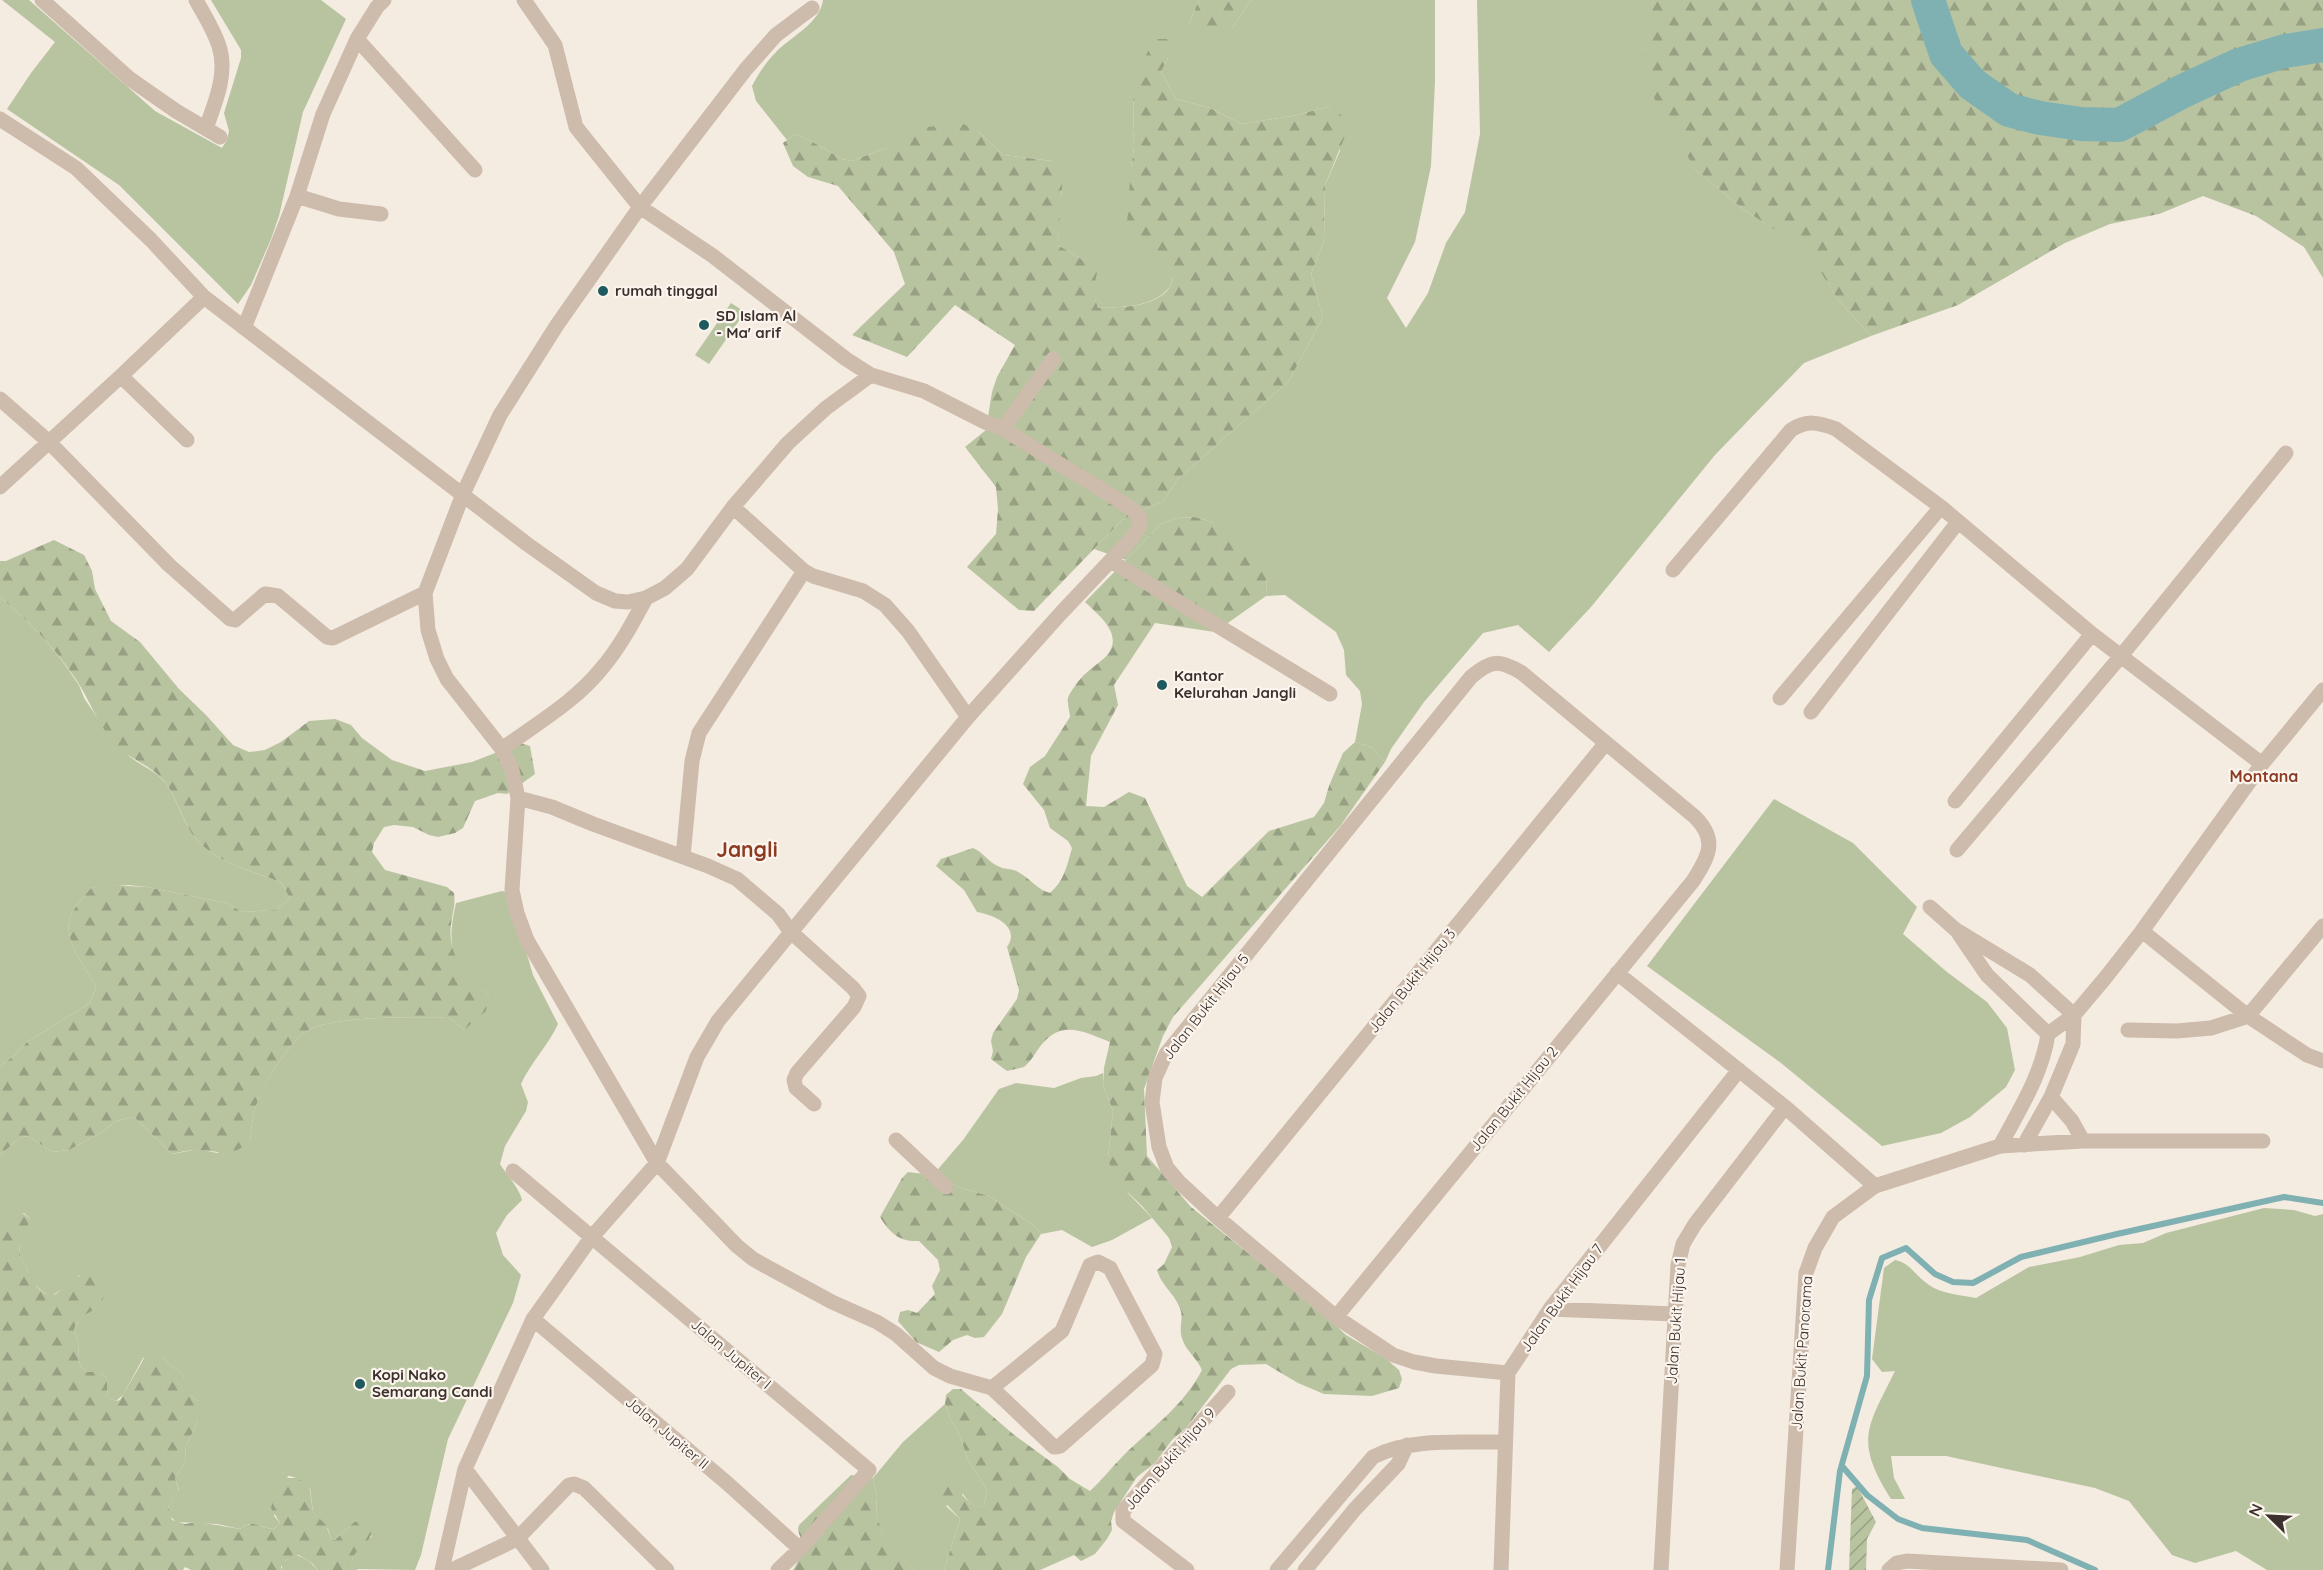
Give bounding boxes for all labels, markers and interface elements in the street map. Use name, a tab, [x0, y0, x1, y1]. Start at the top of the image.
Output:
place label: rumah tinggal	[615, 281, 718, 300]
marker: rumah tinggal	[596, 284, 610, 298]
place label: SD Islam Al - Ma' arif	[716, 306, 796, 342]
marker: SD Islam Al - Ma' arif	[697, 318, 711, 332]
place label: Kantor Kelurahan Jangli	[1174, 666, 1296, 702]
marker: Kantor Kelurahan Jangli	[1155, 678, 1169, 692]
district label: Montana	[2230, 766, 2298, 786]
district label: Jangli	[716, 836, 778, 862]
street label: Jalan Bukit Hijau 3	[1364, 924, 1460, 1037]
street label: Jalan Bukit Hijau 5	[1158, 950, 1253, 1064]
street label: Jalan Bukit Hijau 2	[1465, 1042, 1562, 1155]
street label: Jalan Bukit Hijau 7	[1516, 1240, 1607, 1355]
street label: Jalan Bukit Hijau 1	[1662, 1257, 1689, 1385]
street label: Jalan Bukit Panorama	[1787, 1275, 1816, 1431]
street label: Jalan Jupiter I	[687, 1314, 776, 1393]
place label: Kopi Nako Semarang Candi	[372, 1365, 492, 1401]
marker: Kopi Nako Semarang Candi	[353, 1377, 367, 1391]
street label: Jalan Jupiter II	[622, 1392, 713, 1473]
street label: Jalan Bukit Hijau 9	[1120, 1403, 1219, 1514]
north arrow	[2239, 1486, 2299, 1546]
text: N	[2244, 1500, 2267, 1519]

